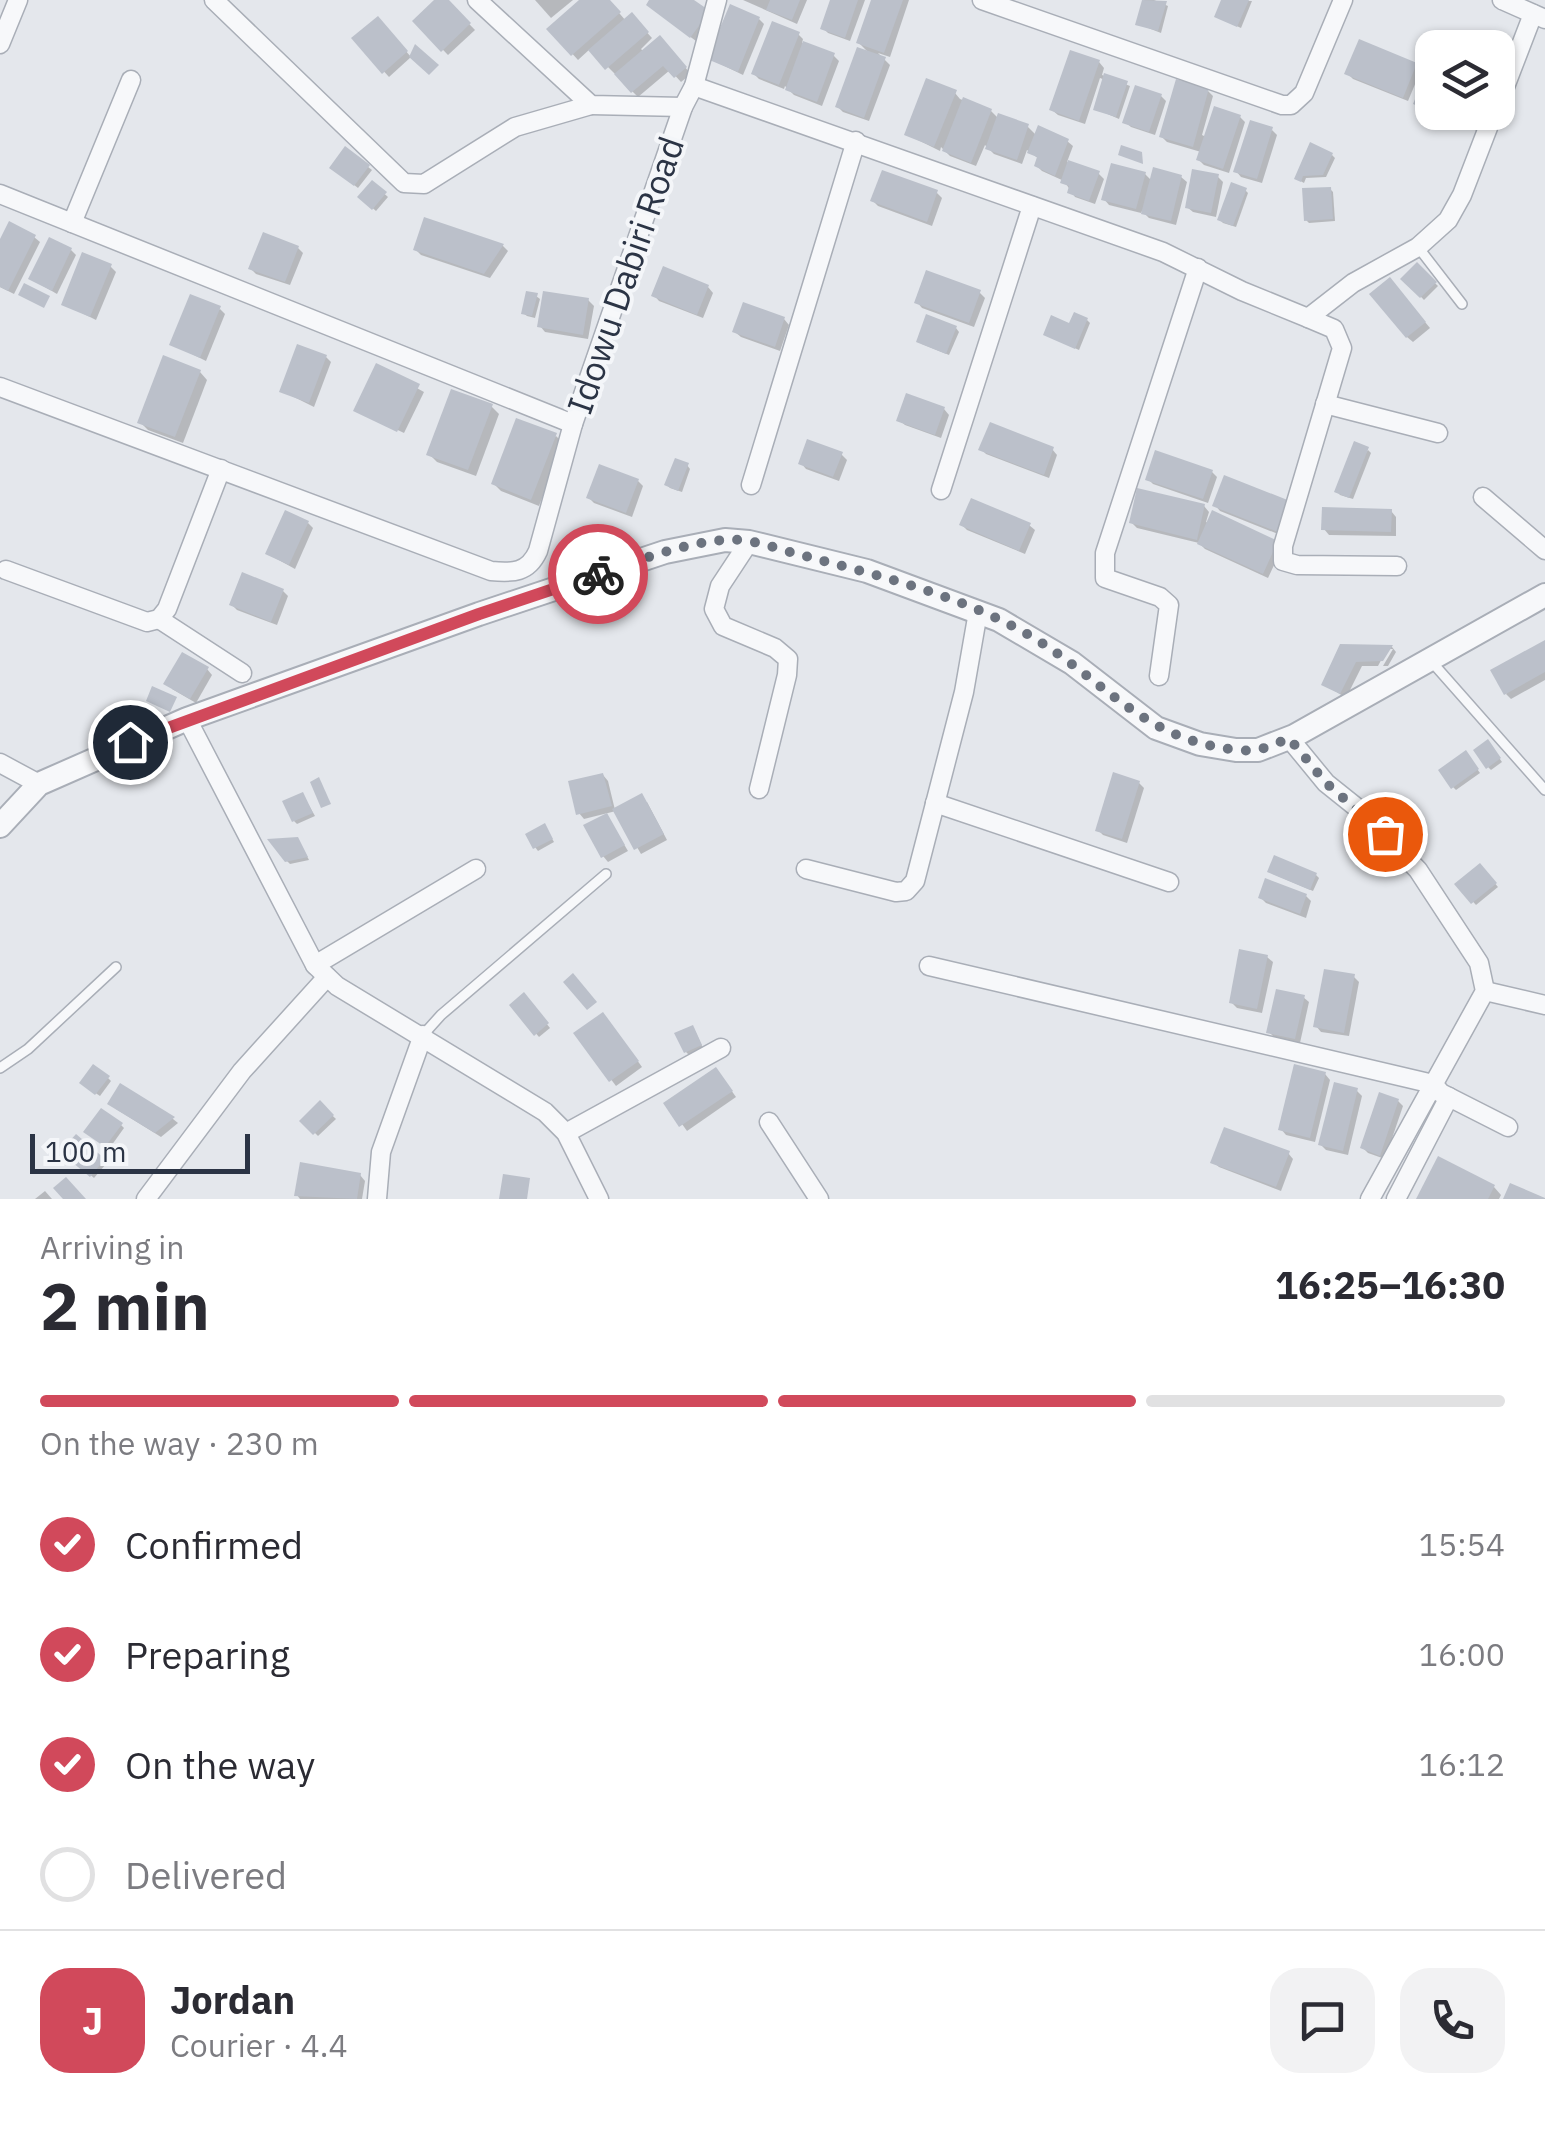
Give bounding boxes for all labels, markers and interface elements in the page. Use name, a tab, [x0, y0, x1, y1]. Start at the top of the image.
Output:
map controls	[1415, 30, 1515, 130]
button: layers	[1415, 30, 1515, 130]
street label: Idowu Dabiri Road	[556, 130, 694, 420]
courier	[548, 524, 648, 624]
icon: bike	[571, 547, 626, 602]
pin	[88, 700, 173, 785]
icon: home	[103, 715, 158, 770]
pin	[1343, 792, 1428, 877]
icon: bag	[1358, 807, 1413, 862]
scale bar	[30, 1129, 250, 1174]
text: 100 m	[45, 1133, 126, 1170]
text: Arriving in	[40, 1226, 185, 1268]
text: 16:25–16:30	[1275, 1260, 1505, 1309]
text: 2 min	[40, 1263, 210, 1348]
text: On the way · 230 m	[40, 1422, 319, 1464]
icon: check	[40, 1517, 95, 1572]
text: Confirmed	[125, 1520, 303, 1569]
text: 15:54	[1419, 1523, 1505, 1565]
icon: check	[40, 1627, 95, 1682]
text: Preparing	[125, 1630, 290, 1679]
text: 16:00	[1419, 1633, 1505, 1675]
icon: check	[40, 1737, 95, 1792]
text: On the way	[125, 1740, 315, 1789]
text: 16:12	[1419, 1743, 1505, 1785]
text: Delivered	[125, 1850, 287, 1899]
button: chat	[1270, 1968, 1375, 2073]
button: phone	[1400, 1968, 1505, 2073]
text: Jordan	[170, 1975, 295, 2024]
text: J	[82, 1996, 103, 2045]
text: Courier · 4.4	[170, 2024, 348, 2066]

